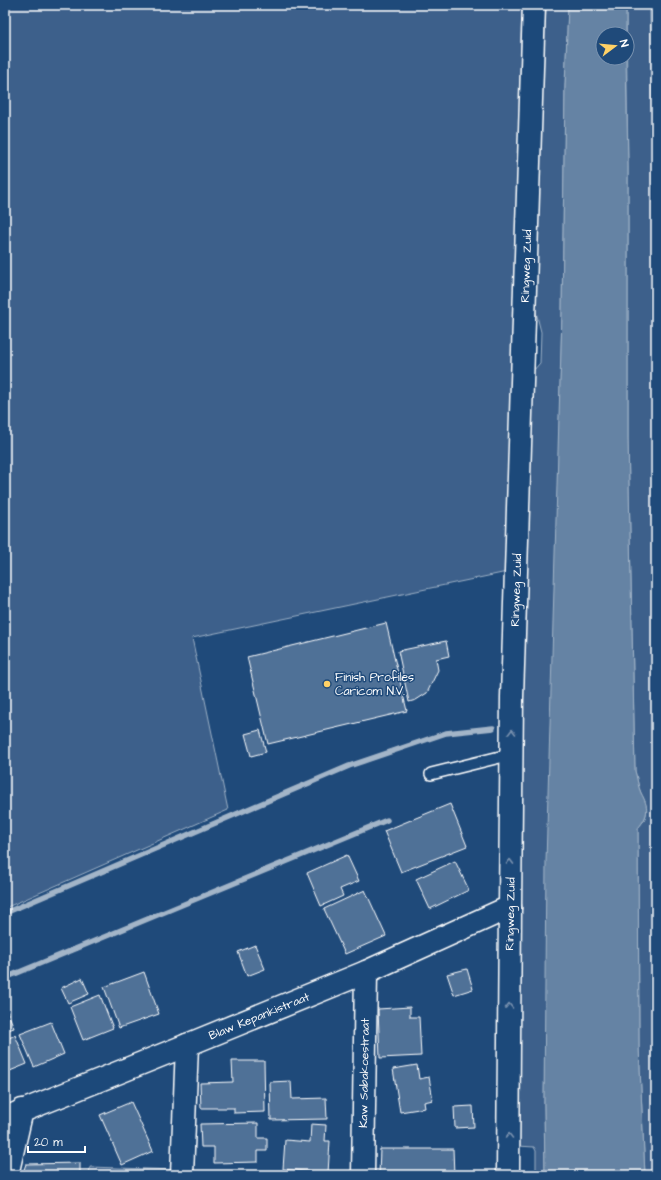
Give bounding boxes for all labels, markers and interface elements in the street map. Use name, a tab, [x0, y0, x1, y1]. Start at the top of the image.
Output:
north arrow	[595, 26, 635, 66]
text: N	[616, 38, 632, 49]
street label: Ringweg Zuid	[517, 229, 537, 303]
street label: Ringweg Zuid	[507, 553, 527, 627]
place label: Finish Profiles Caricom N.V.	[335, 669, 414, 700]
marker: Finish Profiles Caricom N.V.	[322, 679, 332, 689]
one-way arrow	[508, 729, 516, 735]
one-way arrow	[506, 859, 514, 865]
street label: Ringweg Zuid	[501, 877, 521, 951]
street label: Blaw Kepankistraat	[206, 988, 312, 1044]
one-way arrow	[505, 1003, 513, 1009]
street label: Kaw Sabakoestraat	[355, 1018, 374, 1128]
scale bar	[28, 1128, 85, 1154]
one-way arrow	[505, 1133, 513, 1139]
text: 20 m	[34, 1134, 63, 1151]

